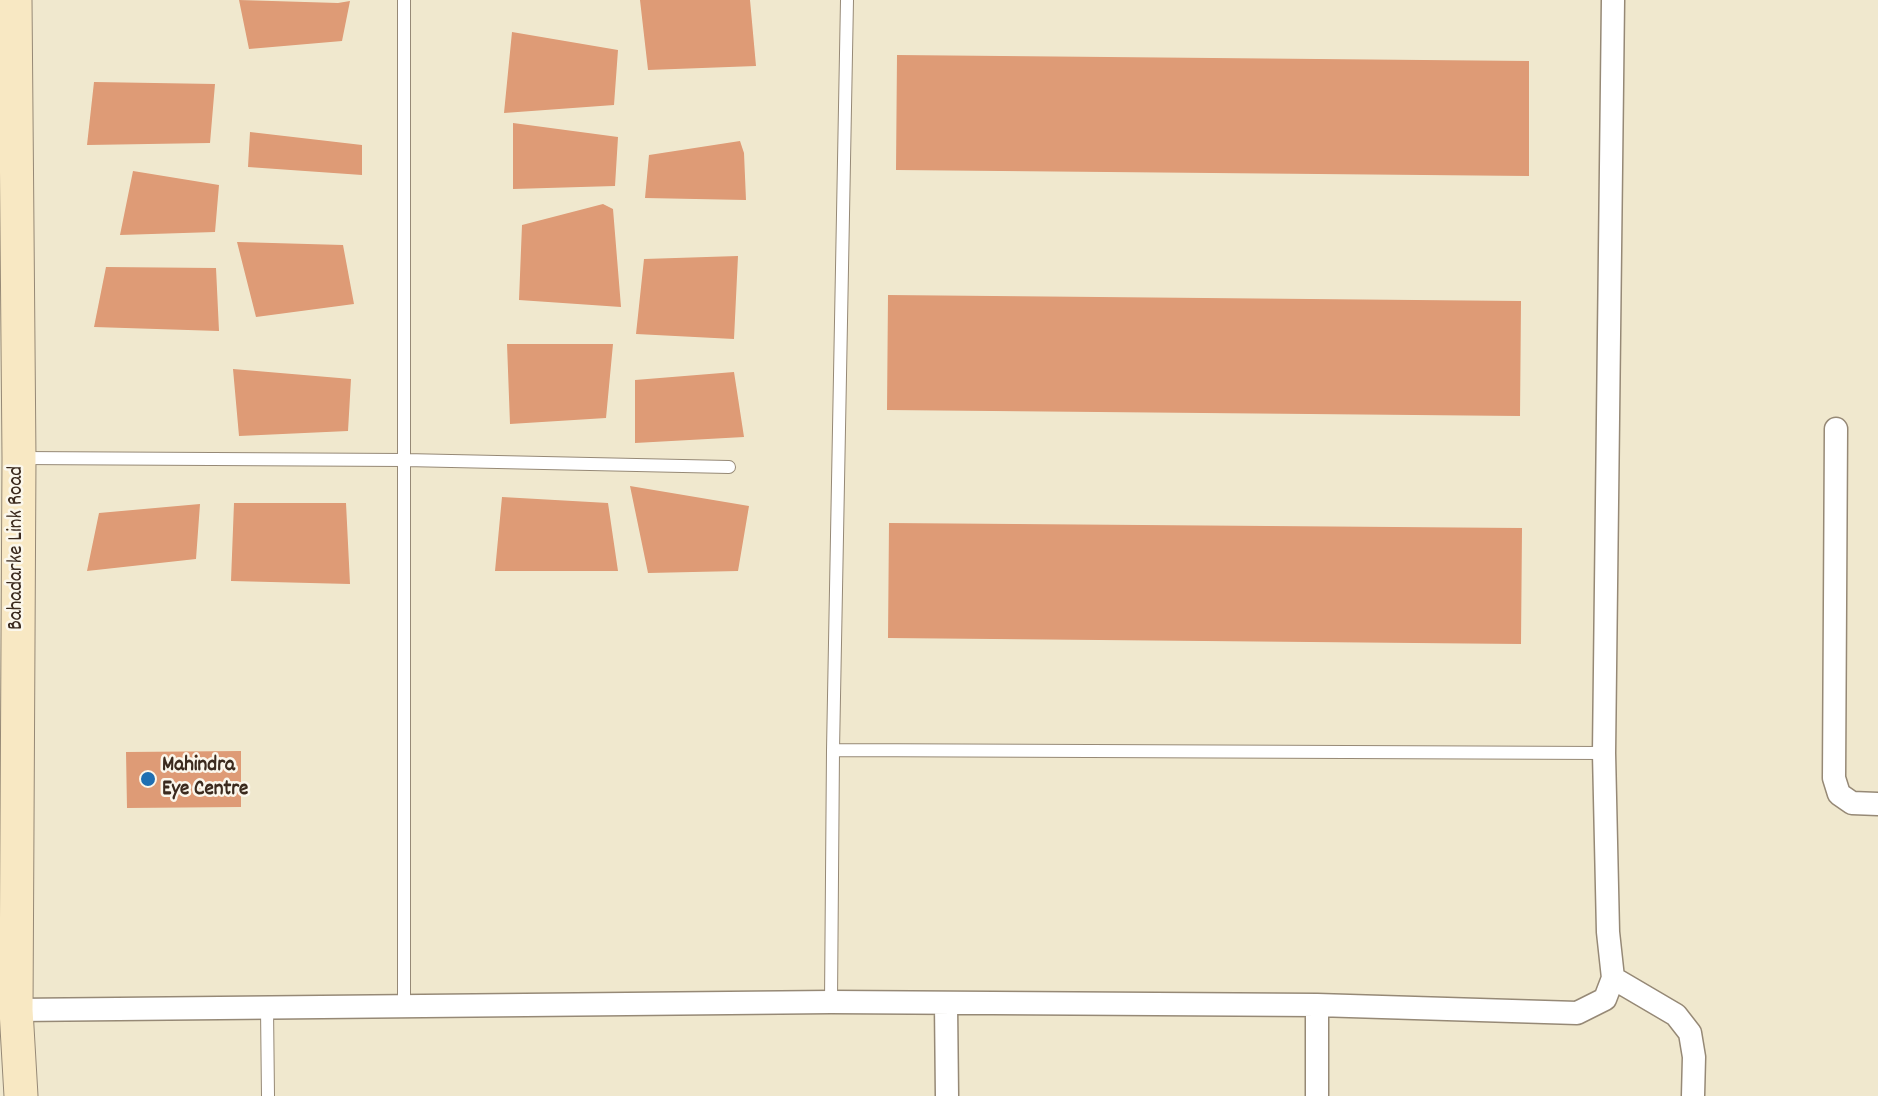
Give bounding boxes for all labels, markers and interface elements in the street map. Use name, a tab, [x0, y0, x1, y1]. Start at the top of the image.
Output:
street label: Bahadarke Link Road	[5, 466, 31, 630]
place label: Mahindra Eye Centre	[162, 754, 248, 804]
marker: Mahindra Eye Centre	[139, 770, 157, 788]

